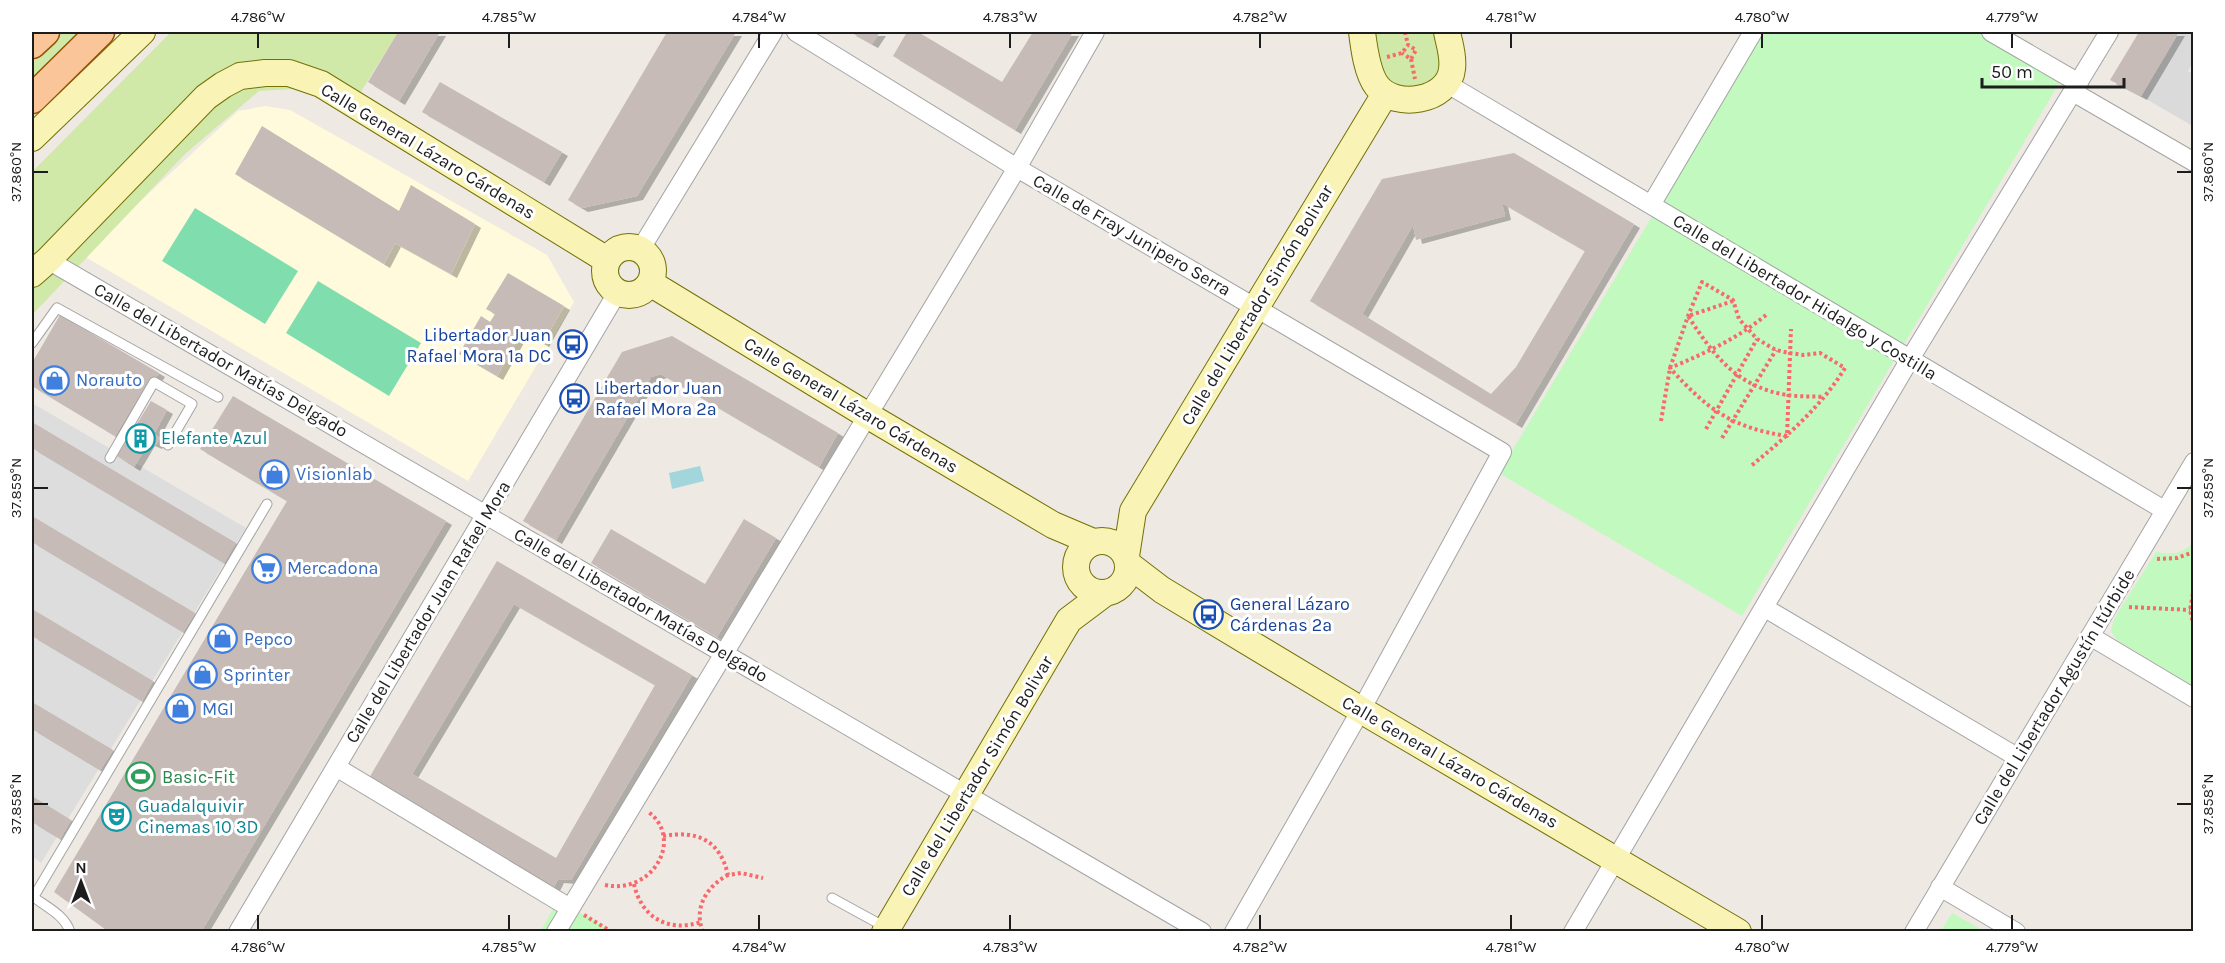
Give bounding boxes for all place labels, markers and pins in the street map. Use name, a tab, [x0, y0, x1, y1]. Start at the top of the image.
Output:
place label: Libertador Juan Rafael Mora 1ª DC	[407, 324, 551, 367]
bus stop icon: Libertador Juan Rafael Mora 1ª DC	[556, 329, 588, 361]
shop icon: Norauto	[39, 364, 71, 396]
place label: Norauto	[76, 369, 142, 391]
place label: Libertador Juan Rafael Mora 2ª	[595, 377, 722, 420]
bus stop icon: Libertador Juan Rafael Mora 2ª	[558, 382, 590, 414]
building icon: Elefante Azul	[124, 422, 156, 454]
place label: Elefante Azul	[161, 427, 267, 449]
shop icon: Visionlab	[259, 458, 291, 490]
place label: Visionlab	[296, 463, 373, 485]
supermarket icon: Mercadona	[250, 552, 282, 584]
place label: Mercadona	[287, 557, 378, 579]
place label: General Lázaro Cárdenas 2ª	[1230, 593, 1350, 636]
bus stop icon: General Lázaro Cárdenas 2ª	[1193, 598, 1225, 630]
shop icon: Pepco	[207, 623, 239, 655]
place label: Pepco	[244, 628, 293, 650]
shop icon: Sprinter	[186, 659, 218, 691]
place label: Sprinter	[223, 664, 290, 686]
shop icon: MGI	[165, 693, 197, 725]
place label: MGI	[202, 698, 234, 720]
sports icon: Basic-Fit	[125, 761, 157, 793]
place label: Basic-Fit	[162, 766, 235, 788]
place label: Guadalquivir Cinemas 10 3D	[138, 795, 258, 838]
theatre icon: Guadalquivir Cinemas 10 3D	[101, 800, 133, 832]

